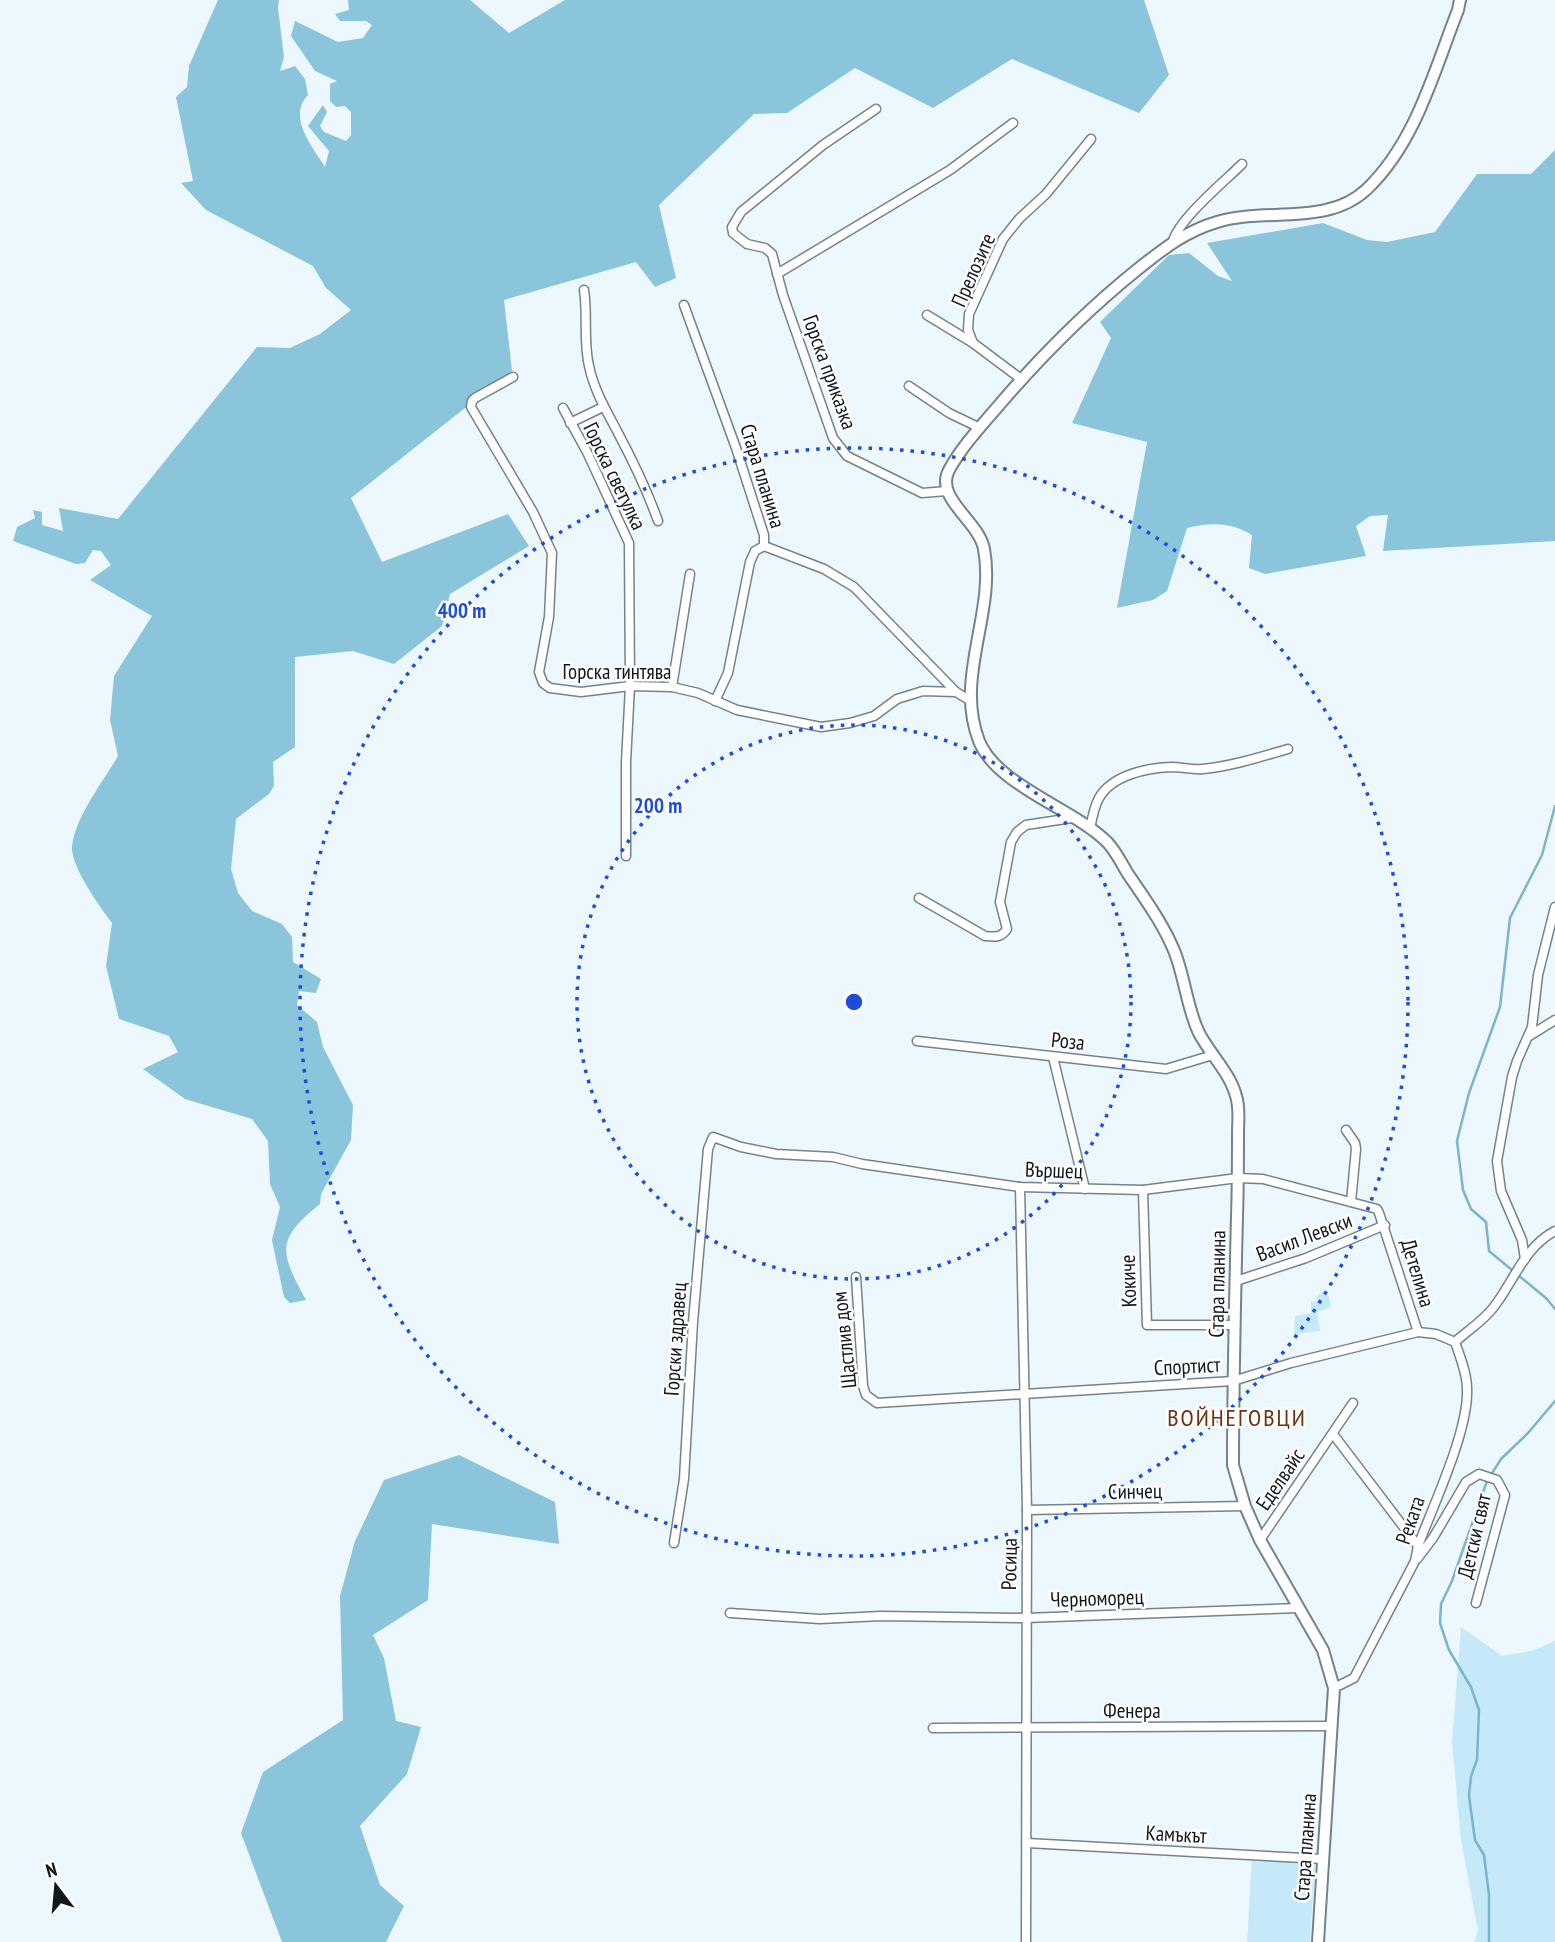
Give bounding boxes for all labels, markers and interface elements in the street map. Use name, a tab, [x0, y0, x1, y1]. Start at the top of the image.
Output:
street label: Прелозите	[945, 229, 1001, 311]
street label: Горска приказка	[797, 311, 863, 433]
street label: Горска светулка	[577, 418, 653, 534]
street label: Стара планина	[734, 421, 792, 531]
text: 400 m	[438, 597, 486, 624]
street label: Горска тинтява	[562, 658, 672, 685]
text: 200 m	[634, 792, 682, 819]
centre of rings	[842, 990, 866, 1014]
street label: Роза	[1050, 1026, 1086, 1056]
street label: Вършец	[1025, 1155, 1083, 1185]
street label: Васил Левски	[1252, 1206, 1356, 1268]
street label: Стара планина	[1203, 1230, 1231, 1338]
street label: Детелина	[1395, 1236, 1441, 1310]
street label: Кокиче	[1114, 1254, 1142, 1308]
street label: Горски здравец	[658, 1281, 692, 1397]
street label: Щастлив дом	[825, 1290, 863, 1390]
street label: Спортист	[1153, 1351, 1221, 1381]
district label: ВОЙНЕГОВЦИ	[1167, 1402, 1307, 1433]
street label: Еделвайс	[1250, 1443, 1311, 1515]
street label: Синчец	[1108, 1477, 1162, 1505]
street label: Детски свят	[1451, 1491, 1497, 1581]
street label: Реката	[1389, 1492, 1431, 1548]
street label: Росица	[995, 1538, 1023, 1590]
street label: Черноморец	[1050, 1583, 1144, 1613]
street label: Фенера	[1103, 1697, 1161, 1724]
street label: Стара планина	[1288, 1792, 1322, 1902]
street label: Камъкът	[1145, 1819, 1207, 1849]
north arrow	[21, 1851, 91, 1921]
text: N	[43, 1857, 60, 1883]

